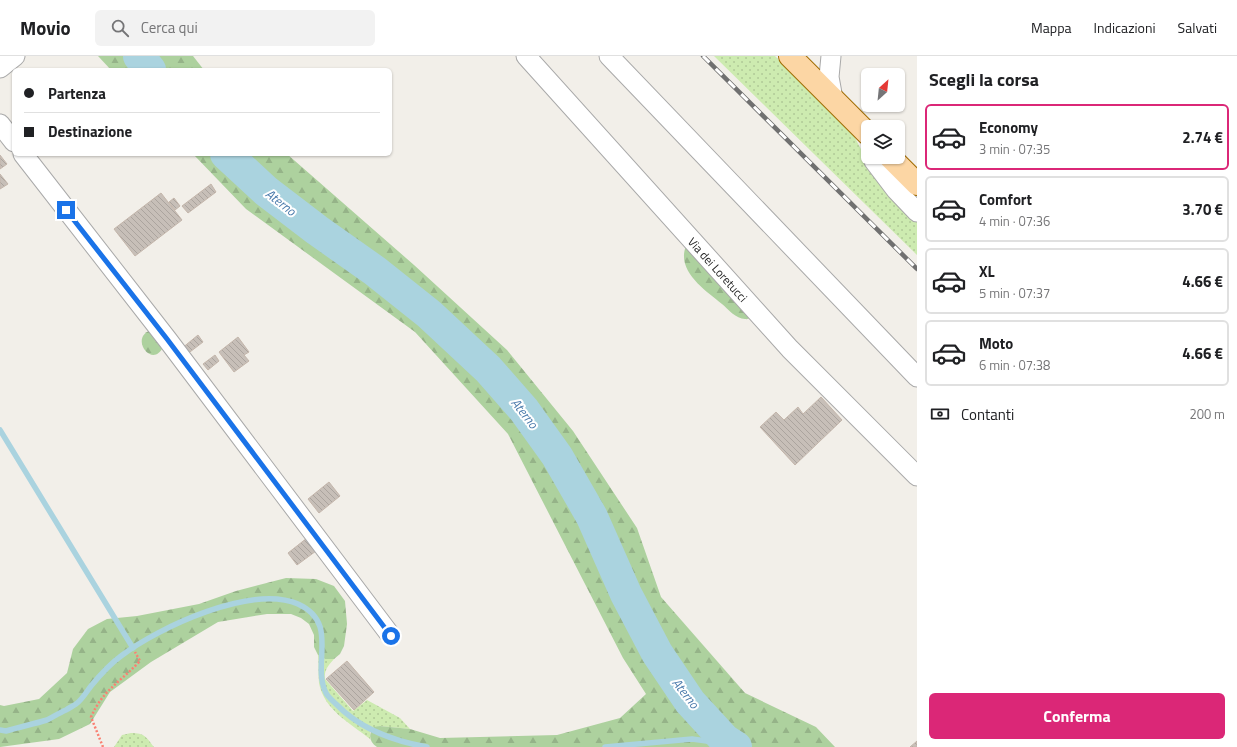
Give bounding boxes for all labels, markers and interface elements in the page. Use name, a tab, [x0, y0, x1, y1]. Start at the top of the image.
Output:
search box	[95, 10, 375, 46]
text: Movio	[20, 13, 71, 42]
text: Cerca qui	[141, 16, 198, 39]
icon: search	[109, 17, 131, 39]
text: Mappa	[1031, 17, 1072, 38]
text: Indicazioni	[1094, 17, 1156, 38]
text: Salvati	[1178, 17, 1217, 38]
text: Scegli la corsa	[929, 66, 1039, 93]
north arrow	[861, 68, 905, 112]
map controls	[861, 68, 905, 164]
text: Partenza	[48, 82, 106, 105]
text: Economy	[979, 116, 1038, 139]
icon: car	[931, 119, 967, 155]
text: Destinazione	[48, 120, 132, 143]
button: layers	[861, 120, 905, 164]
text: 2.74 €	[1182, 126, 1223, 149]
text: 3 min · 07:35	[979, 139, 1050, 159]
water label: Aterno	[261, 184, 301, 221]
text: Comfort	[979, 188, 1032, 211]
icon: car	[931, 191, 967, 227]
text: 3.70 €	[1182, 198, 1223, 221]
route end	[57, 201, 75, 219]
text: 4 min · 07:36	[979, 211, 1050, 231]
street label: Via dei Loretucci	[684, 232, 753, 306]
text: XL	[979, 260, 995, 283]
icon: car	[931, 263, 967, 299]
text: 4.66 €	[1182, 270, 1223, 293]
text: 5 min · 07:37	[979, 283, 1050, 303]
text: Moto	[979, 332, 1013, 355]
icon: car	[931, 335, 967, 371]
text: 4.66 €	[1182, 342, 1223, 365]
text: 6 min · 07:38	[979, 355, 1050, 375]
water label: Aterno	[507, 393, 544, 433]
icon: cash	[929, 403, 951, 425]
text: Contanti	[961, 403, 1014, 426]
text: 200 m	[1189, 404, 1225, 424]
route start	[382, 627, 400, 645]
water label: Aterno	[668, 673, 705, 713]
button: Conferma	[929, 693, 1225, 739]

